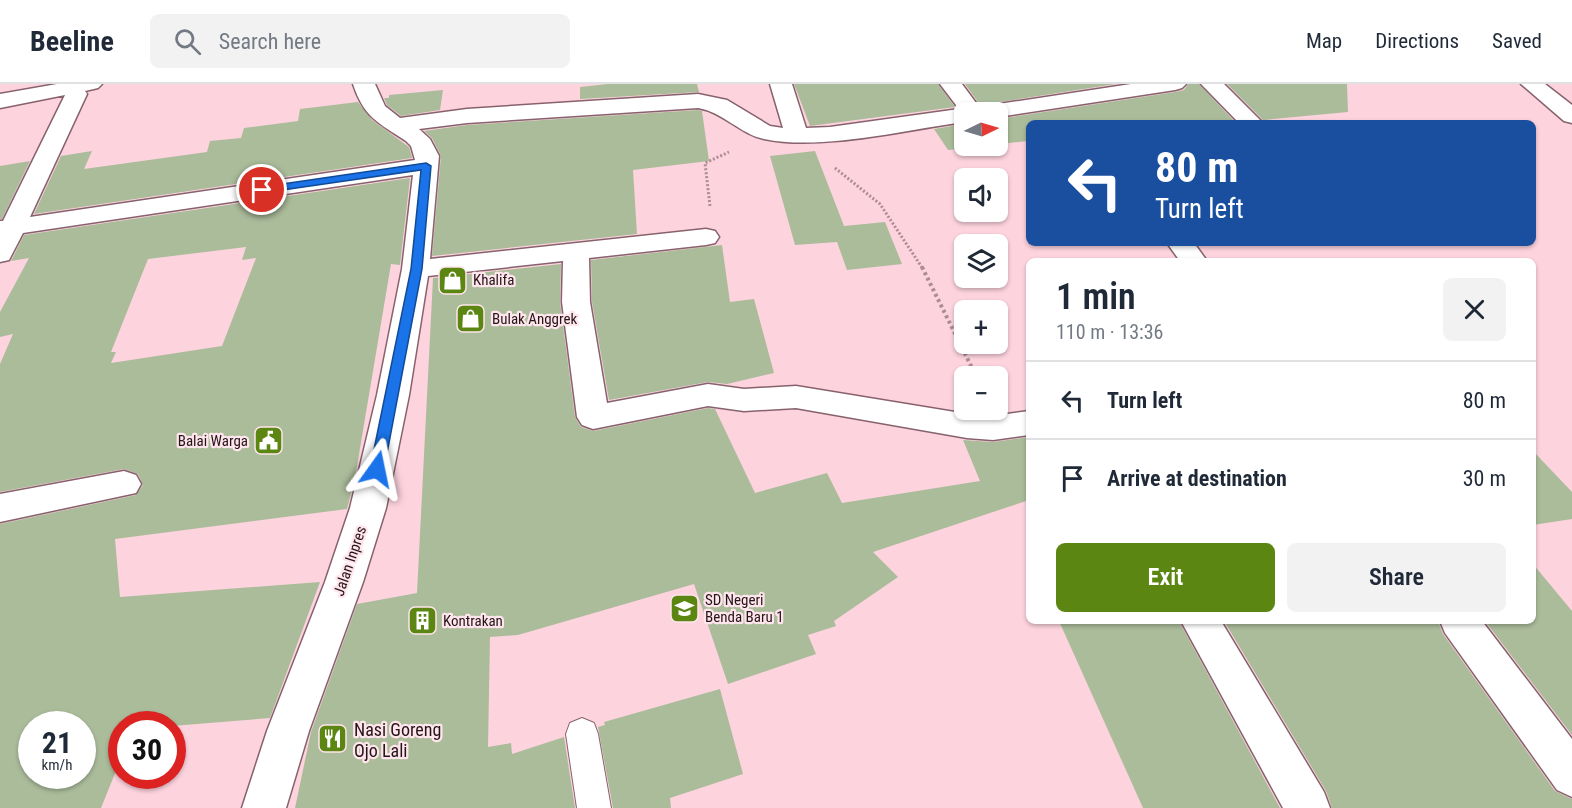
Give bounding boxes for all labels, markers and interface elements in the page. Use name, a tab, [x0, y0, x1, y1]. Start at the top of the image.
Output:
search box	[150, 14, 570, 68]
text: Beeline	[30, 25, 114, 58]
icon: search	[171, 25, 204, 58]
text: Search here	[219, 29, 321, 54]
text: Map	[1306, 29, 1342, 53]
text: Directions	[1375, 29, 1459, 53]
text: Saved	[1492, 29, 1542, 53]
north arrow	[954, 102, 1008, 156]
map controls	[954, 102, 1008, 420]
text: 80 m	[1155, 143, 1238, 192]
icon: left	[1056, 144, 1134, 222]
pin	[236, 164, 287, 215]
button: sound	[954, 168, 1008, 222]
icon: arrive	[245, 173, 278, 206]
text: Turn left	[1155, 193, 1244, 225]
button: layers	[954, 234, 1008, 288]
shop icon: Khalifa	[436, 264, 468, 296]
place label: Khalifa	[473, 271, 514, 289]
text: 1 min	[1056, 276, 1136, 318]
button: close	[1443, 278, 1506, 341]
button: +	[954, 300, 1008, 354]
shop icon: Bulak Anggrek	[455, 303, 487, 335]
place label: Bulak Anggrek	[492, 310, 577, 328]
text: 110 m · 13:36	[1056, 320, 1163, 344]
button: −	[954, 366, 1008, 420]
icon: left	[1056, 384, 1089, 417]
text: Turn left	[1107, 388, 1182, 413]
text: 80 m	[1463, 388, 1506, 413]
public building icon: Balai Warga	[253, 425, 285, 457]
place label: Balai Warga	[178, 432, 248, 450]
position arrow	[345, 437, 409, 501]
icon: arrive	[1056, 462, 1089, 495]
text: Arrive at destination	[1107, 466, 1287, 491]
text: 30 m	[1463, 466, 1506, 491]
street label: Jalan Inpres	[330, 524, 370, 598]
button: Exit	[1056, 543, 1275, 612]
button: Share	[1287, 543, 1506, 612]
place label: SD Negeri Benda Baru 1	[705, 591, 784, 626]
school or university icon: SD Negeri Benda Baru 1	[668, 593, 700, 625]
building icon: Kontrakan	[406, 605, 438, 637]
place label: Kontrakan	[443, 612, 503, 630]
speed limit sign: 30	[108, 711, 186, 789]
place label: Nasi Goreng Ojo Lali	[354, 719, 441, 761]
restaurant icon: Nasi Goreng Ojo Lali	[317, 723, 349, 755]
text: 21	[42, 725, 72, 760]
text: km/h	[42, 756, 72, 774]

